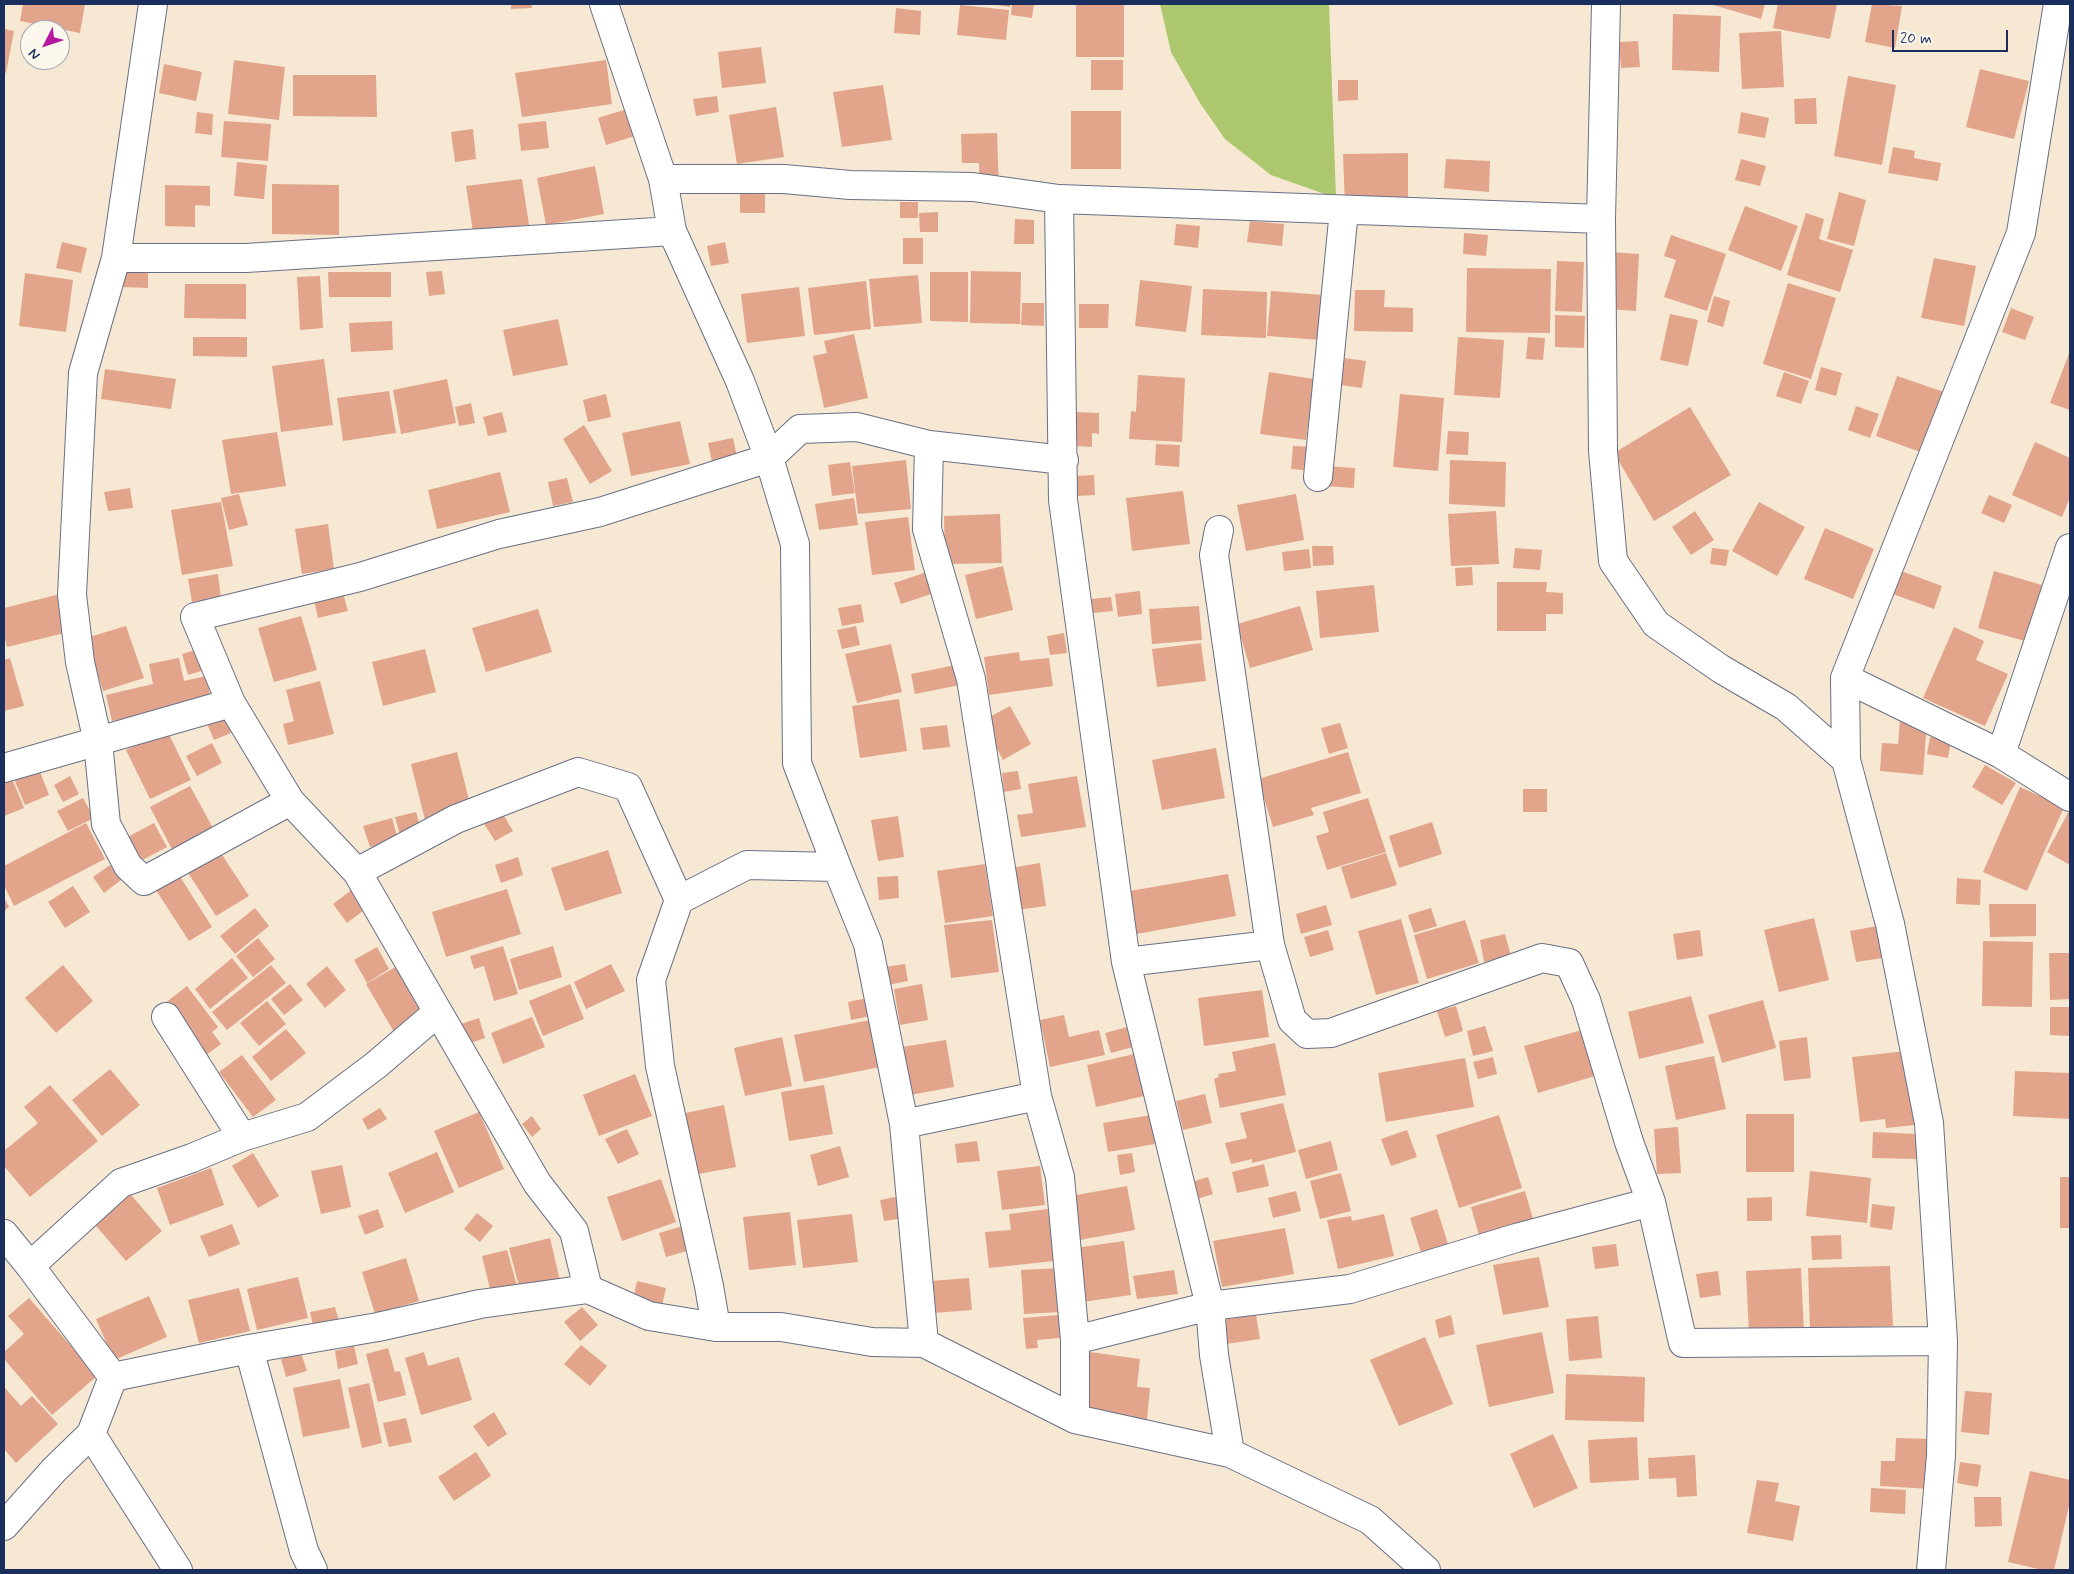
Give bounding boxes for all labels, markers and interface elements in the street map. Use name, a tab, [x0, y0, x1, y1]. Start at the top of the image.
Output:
north arrow	[20, 20, 70, 70]
scale bar	[1894, 20, 2010, 52]
text: 20 m	[1900, 29, 1932, 49]
text: N	[25, 45, 44, 64]

